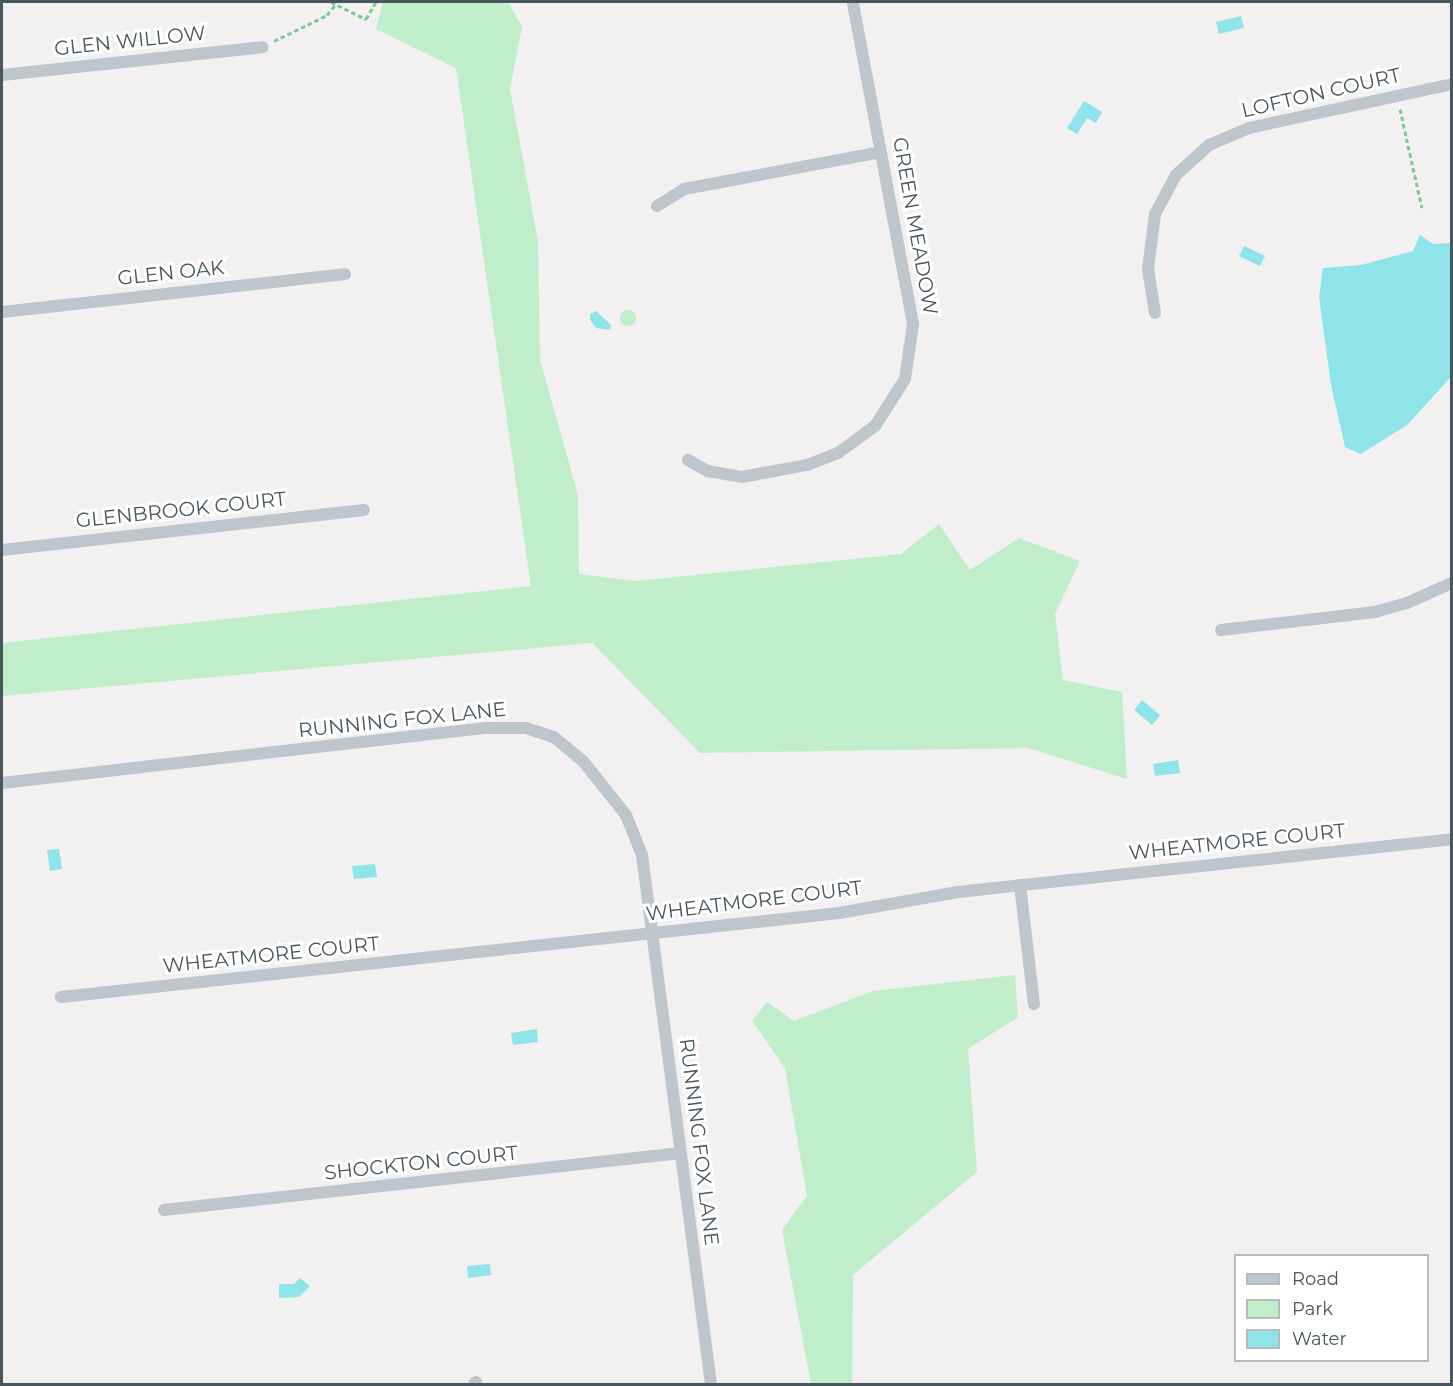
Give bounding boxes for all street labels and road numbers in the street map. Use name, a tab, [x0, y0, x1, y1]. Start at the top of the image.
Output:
street label: GLEN WILLOW	[53, 21, 207, 61]
street label: LOFTON COURT	[1239, 63, 1403, 123]
street label: GREEN MEADOW	[888, 135, 942, 317]
street label: GLEN OAK	[116, 255, 226, 291]
street label: GLENBROOK COURT	[75, 487, 287, 533]
street label: RUNNING FOX LANE	[297, 697, 507, 743]
street label: WHEATMORE COURT	[1128, 819, 1346, 865]
street label: WHEATMORE COURT	[645, 876, 863, 926]
street label: WHEATMORE COURT	[162, 932, 380, 978]
street label: RUNNING FOX LANE	[674, 1037, 724, 1247]
street label: SHOCKTON COURT	[323, 1141, 519, 1185]

